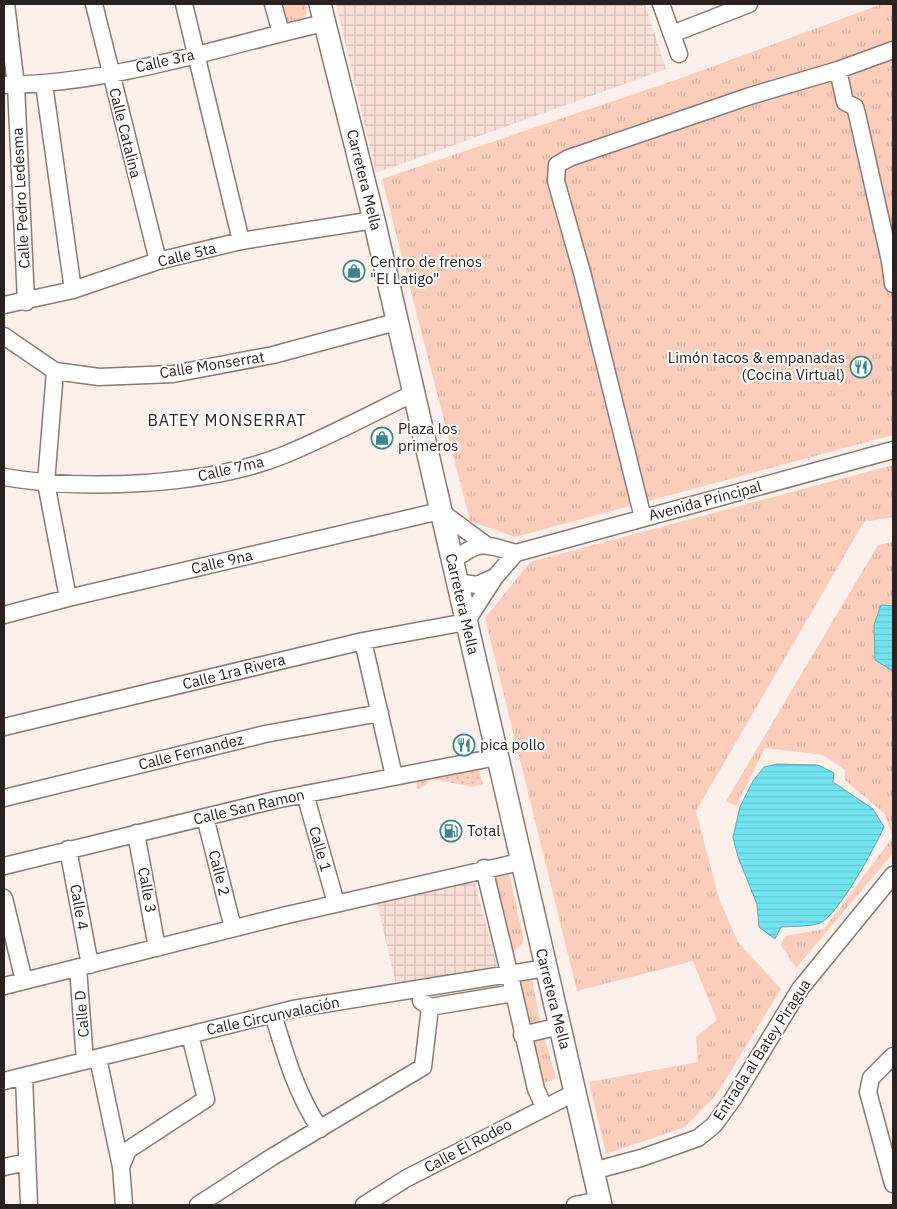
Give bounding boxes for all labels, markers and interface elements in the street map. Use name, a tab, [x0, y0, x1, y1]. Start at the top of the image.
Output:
street label: Calle 3ra	[134, 45, 196, 76]
street label: Calle Catalina	[105, 86, 146, 180]
street label: Calle Pedro Ledesma	[7, 127, 34, 269]
street label: Carretera Mella	[343, 127, 386, 232]
street label: Calle 5ta	[156, 238, 218, 271]
place label: Centro de frenos "El Latigo"	[370, 252, 482, 288]
shop icon: Centro de frenos "El Latigo"	[342, 259, 366, 283]
street label: Calle Monserrat	[158, 347, 266, 382]
place label: Limón tacos & empanadas (Cocina Virtual)	[668, 348, 845, 384]
restaurant icon: Limón tacos & empanadas (Cocina Virtual)	[849, 355, 873, 379]
district label: BATEY MONSERRAT	[147, 410, 307, 430]
place label: Plaza los primeros	[398, 419, 458, 455]
shop icon: Plaza los primeros	[370, 426, 394, 450]
street label: Calle 7ma	[196, 452, 266, 485]
street label: Avenida Principal	[646, 476, 763, 525]
street label: Calle 9na	[189, 545, 255, 578]
street label: Carretera Mella	[442, 551, 483, 656]
street label: Calle 1ra Rivera	[180, 650, 287, 693]
street label: Calle Fernandez	[136, 729, 246, 774]
restaurant icon: pica pollo	[452, 733, 476, 757]
place label: pica pollo	[480, 735, 545, 754]
street label: Calle San Ramon	[191, 784, 306, 829]
fuel station icon: Total	[439, 819, 463, 843]
place label: Total	[467, 821, 500, 840]
street label: Calle 1	[305, 824, 336, 874]
street label: Calle 2	[205, 848, 234, 898]
street label: Calle 3	[134, 866, 161, 914]
street label: Calle 4	[66, 883, 93, 931]
street label: Carretera Mella	[532, 946, 575, 1051]
street label: Entrada al Batey Piragua	[709, 975, 814, 1124]
street label: Calle D	[70, 990, 93, 1038]
street label: Calle Circunvalación	[205, 992, 341, 1039]
street label: Calle El Rodeo	[421, 1114, 515, 1177]

